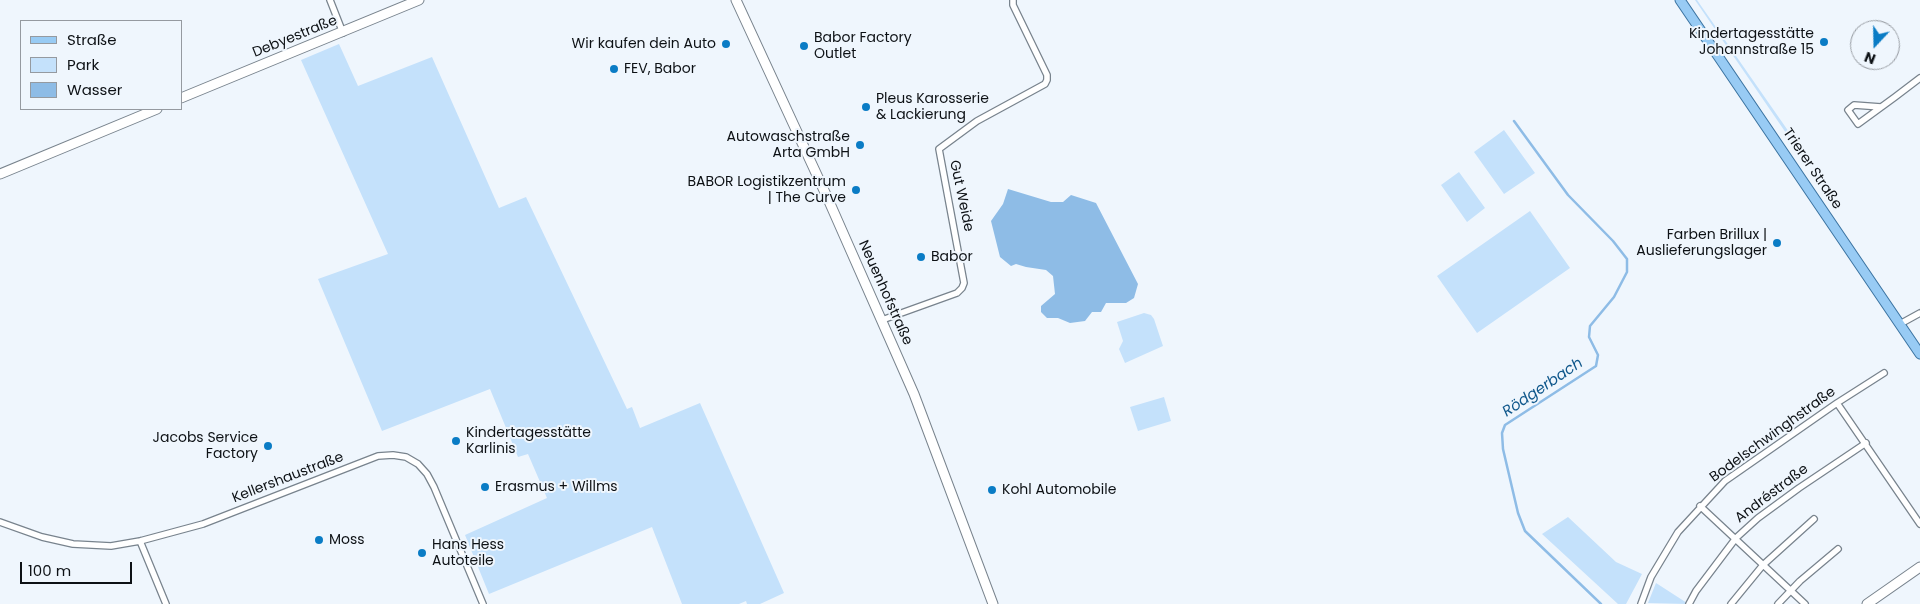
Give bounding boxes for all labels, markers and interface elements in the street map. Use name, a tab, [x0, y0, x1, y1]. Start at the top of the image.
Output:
street label: Debyestraße	[250, 12, 340, 62]
legend	[20, 20, 182, 110]
north arrow	[1850, 20, 1900, 70]
place label: Kindertagesstätte Johannstraße 15	[1689, 26, 1814, 58]
text: Straße	[67, 29, 117, 50]
place label: Babor Factory Outlet	[814, 30, 912, 62]
place label: Wir kaufen dein Auto	[572, 36, 716, 52]
marker: Kindertagesstätte Johannstraße 15	[1818, 36, 1830, 48]
marker: Wir kaufen dein Auto	[720, 38, 732, 50]
marker: Babor Factory Outlet	[798, 40, 810, 52]
text: N	[1861, 47, 1878, 69]
text: Park	[67, 54, 99, 75]
place label: FEV, Babor	[624, 61, 696, 77]
marker: FEV, Babor	[608, 63, 620, 75]
text: Wasser	[67, 79, 122, 100]
place label: Pleus Karosserie & Lackierung	[876, 91, 989, 124]
marker: Pleus Karosserie & Lackierung	[860, 101, 872, 113]
street label: Trierer Straße	[1779, 125, 1845, 213]
place label: Autowaschstraße Arta GmbH	[727, 129, 850, 162]
marker: Autowaschstraße Arta GmbH	[854, 139, 866, 151]
street label: Gut Weide	[945, 159, 977, 233]
place label: BABOR Logistikzentrum | The Curve	[687, 174, 846, 206]
marker: BABOR Logistikzentrum | The Curve	[850, 184, 862, 196]
place label: Farben Brillux | Auslieferungslager	[1636, 227, 1767, 260]
marker: Farben Brillux | Auslieferungslager	[1771, 237, 1783, 249]
street label: Neuenhofstraße	[854, 238, 916, 348]
place label: Babor	[931, 249, 973, 265]
marker: Babor	[915, 251, 927, 263]
water label: Rödgerbach	[1499, 355, 1587, 421]
street label: Bodelschwinghstraße	[1707, 384, 1839, 486]
place label: Kindertagesstätte Karlinis	[466, 425, 591, 458]
place label: Jacobs Service Factory	[153, 430, 258, 462]
marker: Kindertagesstätte Karlinis	[450, 435, 462, 447]
marker: Jacobs Service Factory	[262, 440, 274, 452]
street label: Kellershaustraße	[230, 449, 346, 507]
street label: Andréstraße	[1732, 461, 1812, 527]
place label: Erasmus + Willms	[495, 479, 618, 495]
marker: Erasmus + Willms	[479, 481, 491, 493]
place label: Kohl Automobile	[1002, 482, 1116, 498]
marker: Kohl Automobile	[986, 484, 998, 496]
place label: Moss	[329, 532, 365, 548]
marker: Moss	[313, 534, 325, 546]
place label: Hans Hess Autoteile	[432, 537, 504, 570]
marker: Hans Hess Autoteile	[416, 547, 428, 559]
scale bar	[22, 552, 135, 584]
text: 100 m	[28, 560, 71, 581]

